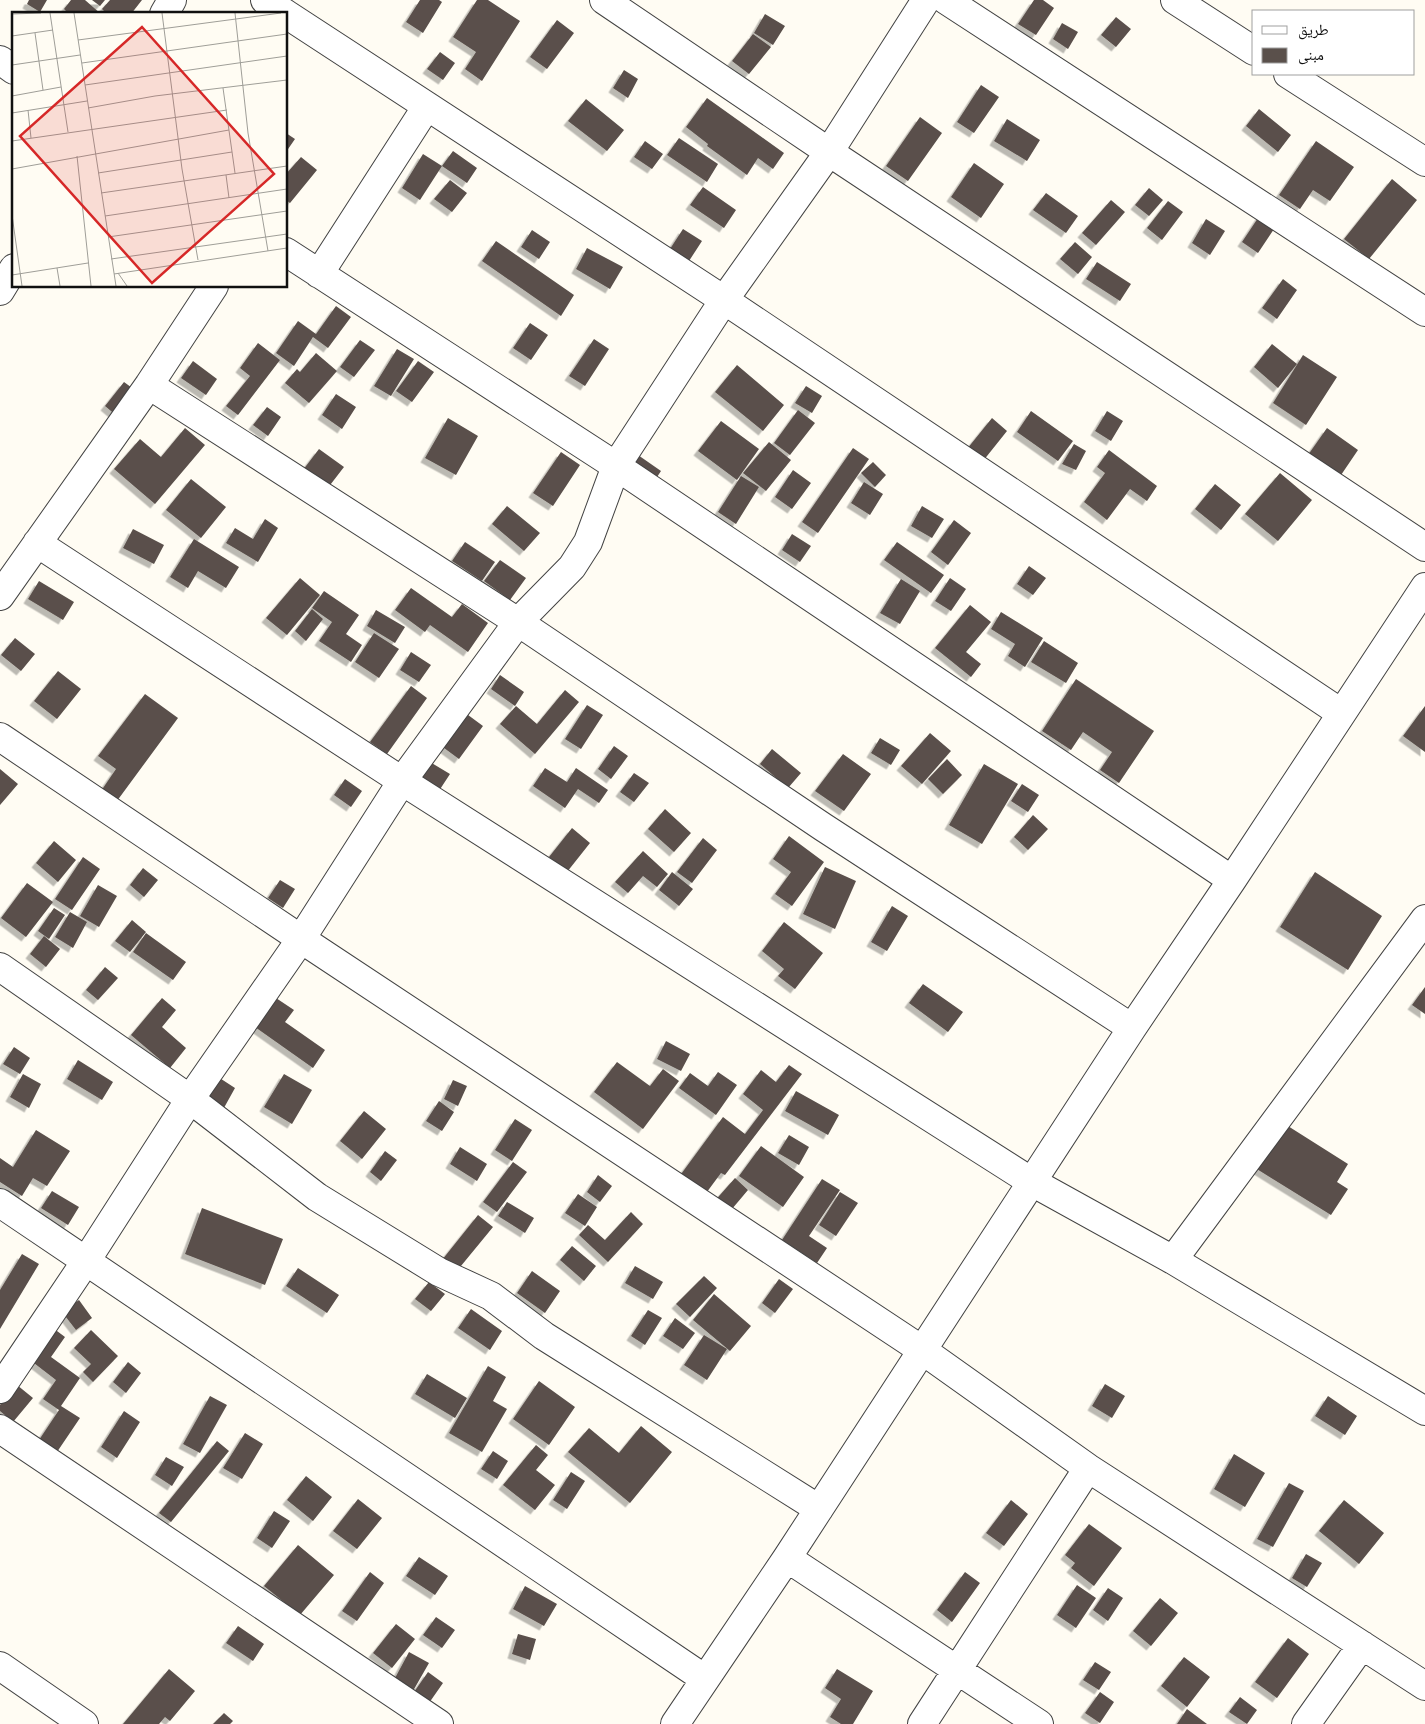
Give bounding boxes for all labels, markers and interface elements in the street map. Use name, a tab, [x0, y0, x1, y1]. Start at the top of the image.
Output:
legend	[1252, 10, 1415, 75]
inset map	[12, 12, 288, 288]
text: طريق	[1298, 20, 1329, 40]
text: مبنى	[1298, 45, 1324, 65]

